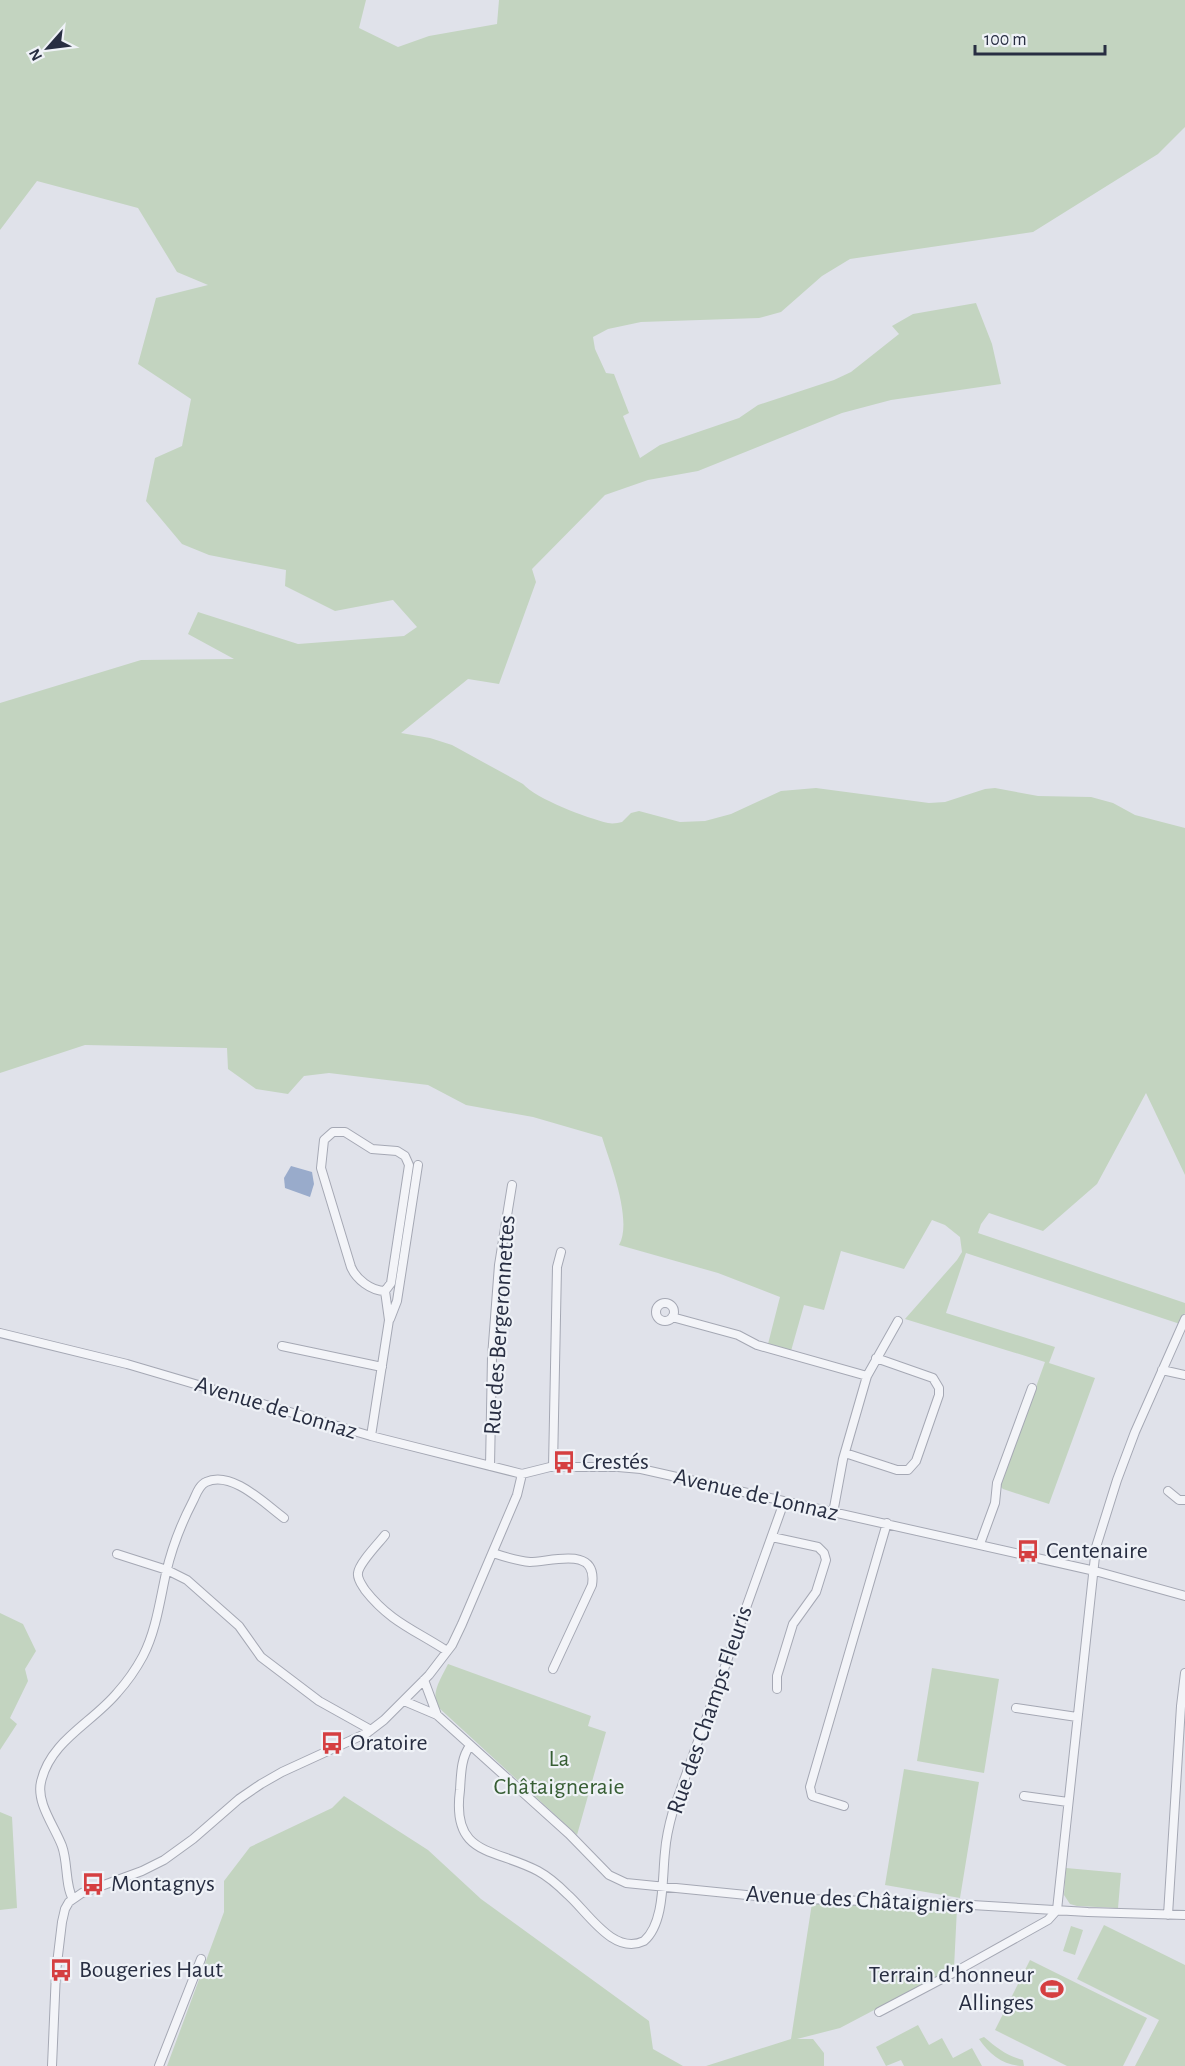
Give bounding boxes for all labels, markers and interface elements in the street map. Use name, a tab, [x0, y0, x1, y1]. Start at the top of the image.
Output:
north arrow	[18, 18, 78, 78]
scale bar	[975, 18, 1106, 56]
text: 100 m	[984, 31, 1027, 49]
text: N	[26, 46, 45, 63]
street label: Rue des Bergeronnettes	[480, 1214, 520, 1436]
street label: Avenue de Lonnaz	[192, 1372, 360, 1444]
bus stop icon: Crestés	[551, 1449, 577, 1475]
place label: Crestés	[582, 1450, 649, 1474]
street label: Avenue de Lonnaz	[671, 1464, 841, 1526]
bus stop icon: Centenaire	[1015, 1538, 1041, 1564]
place label: Centenaire	[1046, 1539, 1148, 1563]
street label: Rue des Champs Fleuris	[663, 1603, 757, 1817]
bus stop icon: Oratoire	[319, 1730, 345, 1756]
place label: Oratoire	[350, 1731, 428, 1755]
park label: La Châtaigneraie	[493, 1747, 625, 1799]
bus stop icon: Montagnys	[80, 1871, 106, 1897]
place label: Montagnys	[111, 1872, 215, 1896]
street label: Avenue des Châtaigniers	[745, 1882, 975, 1918]
bus stop icon: Bougeries Haut	[48, 1957, 74, 1983]
place label: Bougeries Haut	[79, 1958, 223, 1982]
place label: Terrain d'honneur Allinges	[868, 1963, 1034, 2015]
sports icon: Terrain d'honneur Allinges	[1039, 1976, 1065, 2002]

